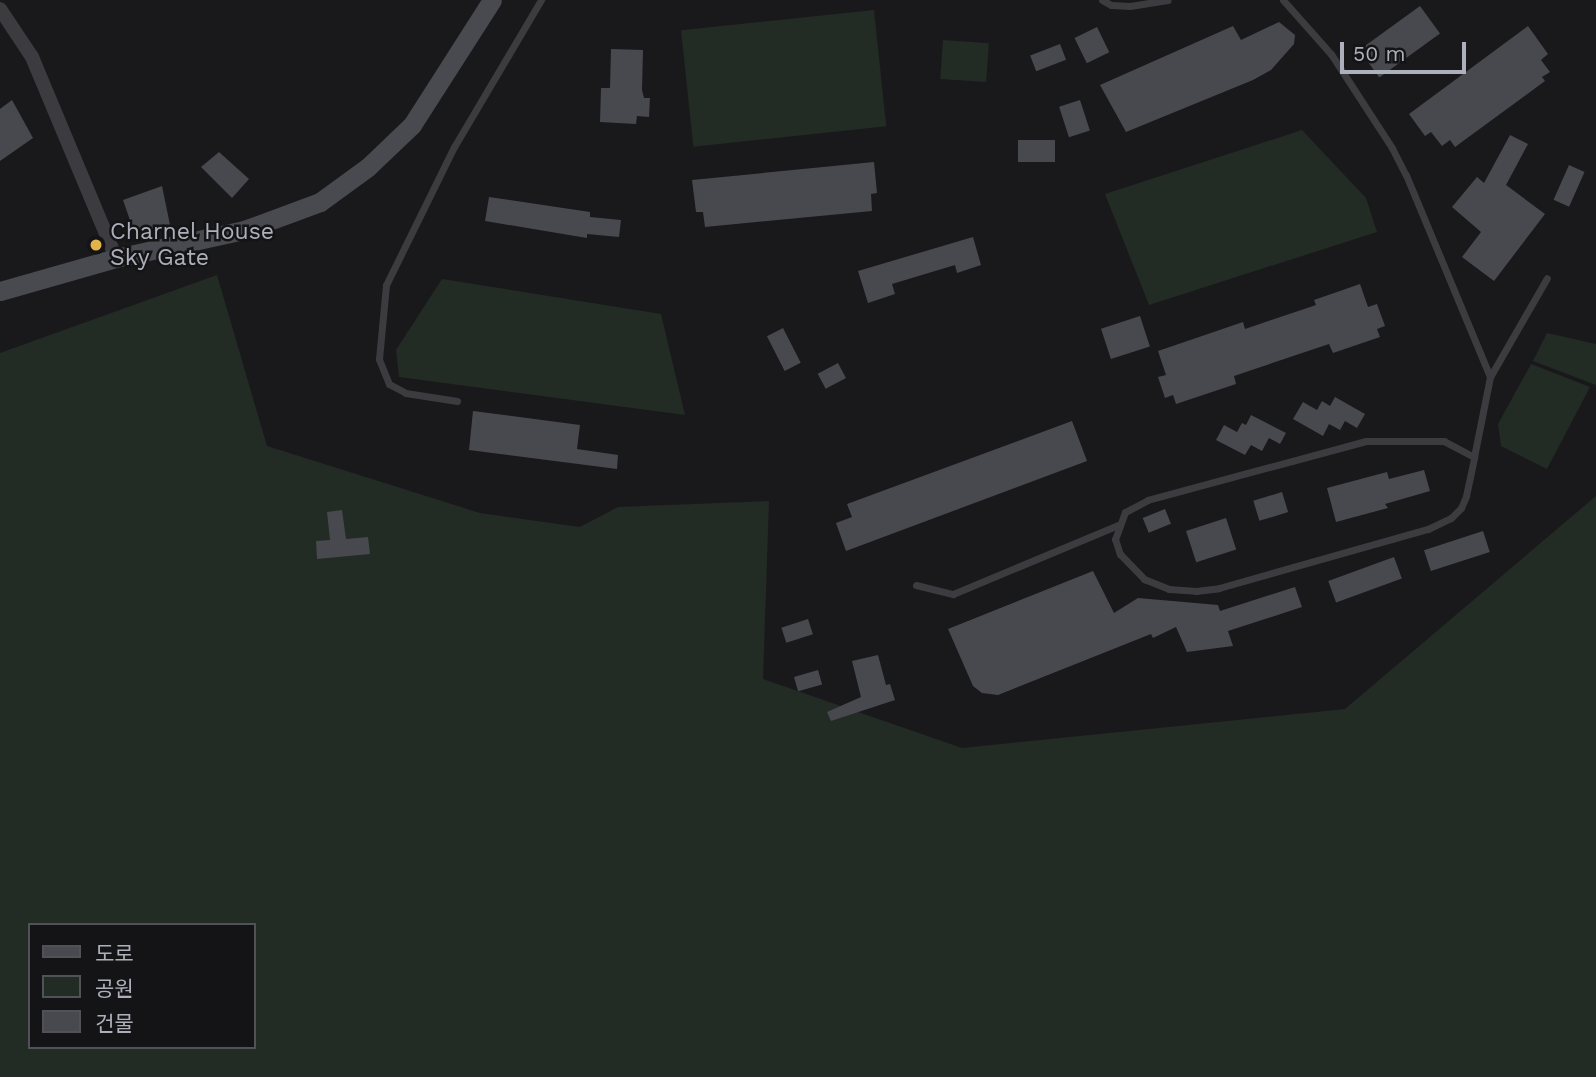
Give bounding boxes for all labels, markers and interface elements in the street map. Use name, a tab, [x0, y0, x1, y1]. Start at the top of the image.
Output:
scale bar	[1344, 28, 1470, 72]
text: 50 m	[1353, 41, 1405, 66]
place label: Charnel House Sky Gate	[110, 218, 275, 272]
marker: Charnel House Sky Gate	[88, 237, 104, 253]
legend	[28, 923, 256, 1049]
text: 도로	[95, 941, 134, 966]
text: 공원	[95, 976, 134, 1001]
text: 건물	[95, 1011, 134, 1036]

